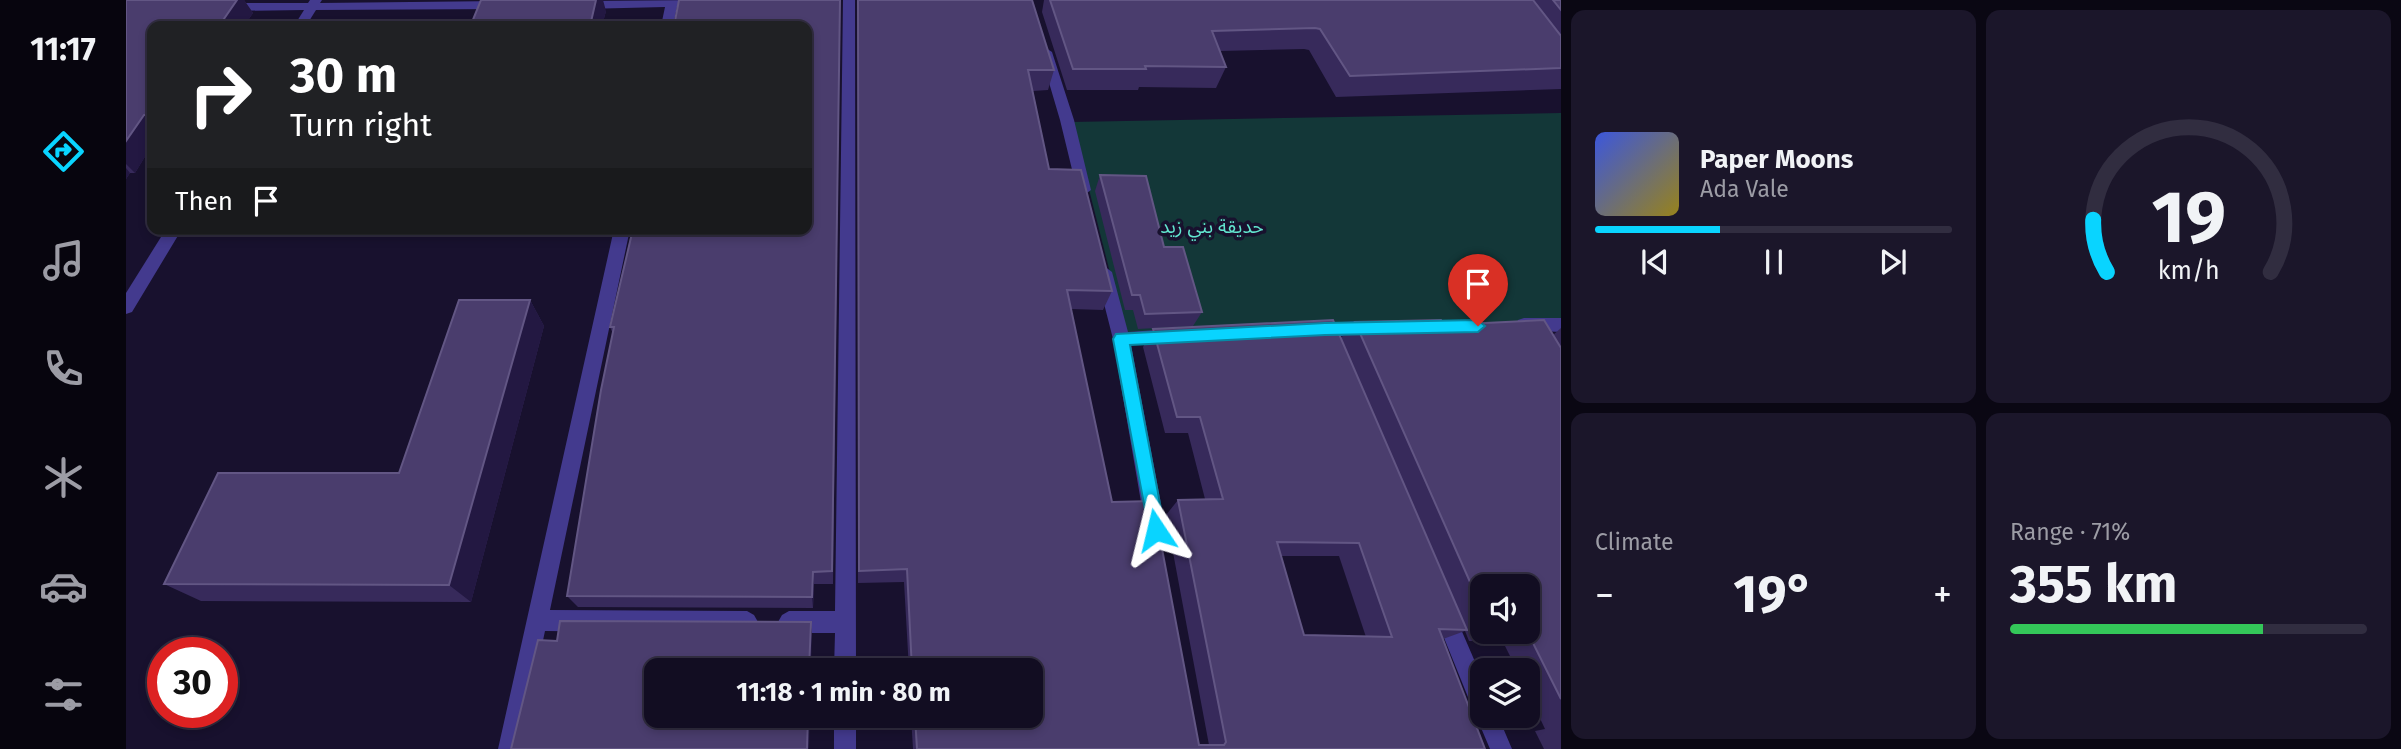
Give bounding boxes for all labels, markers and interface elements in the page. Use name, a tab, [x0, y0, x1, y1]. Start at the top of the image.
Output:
text: 11:17	[30, 30, 96, 68]
text: 30 m	[290, 46, 397, 105]
icon: right	[175, 49, 266, 140]
text: Turn right	[290, 106, 432, 144]
icon: directions	[39, 127, 88, 176]
text: Paper Moons	[1700, 144, 1853, 175]
text: Ada Vale	[1700, 175, 1789, 203]
text: 19	[2151, 175, 2226, 262]
icon: arrive	[247, 182, 285, 220]
text: Then	[175, 186, 233, 217]
park label: حديقة بني زيد	[1160, 215, 1264, 241]
icon: music	[39, 236, 88, 285]
icon: previous	[1636, 243, 1674, 281]
icon: pause	[1755, 243, 1793, 281]
icon: next	[1874, 243, 1912, 281]
pin	[1448, 254, 1508, 326]
text: km/h	[2158, 256, 2219, 286]
icon: arrive	[1459, 265, 1497, 303]
icon: phone	[39, 344, 88, 393]
icon: climate	[39, 453, 88, 502]
position arrow	[1119, 493, 1193, 567]
text: Range · 71%	[2010, 518, 2130, 546]
text: Climate	[1595, 528, 1674, 556]
text: 355 km	[2010, 553, 2178, 616]
icon: car	[39, 562, 88, 611]
text: 19°	[1733, 563, 1814, 626]
text: −	[1595, 572, 1614, 618]
text: +	[1933, 572, 1952, 618]
map controls	[1470, 574, 1540, 728]
button: sound	[1470, 574, 1540, 644]
speed limit sign: 30	[147, 637, 238, 728]
button: layers	[1470, 658, 1540, 728]
icon: filters	[39, 670, 88, 719]
text: 11:18 · 1 min · 80 m	[736, 677, 951, 708]

